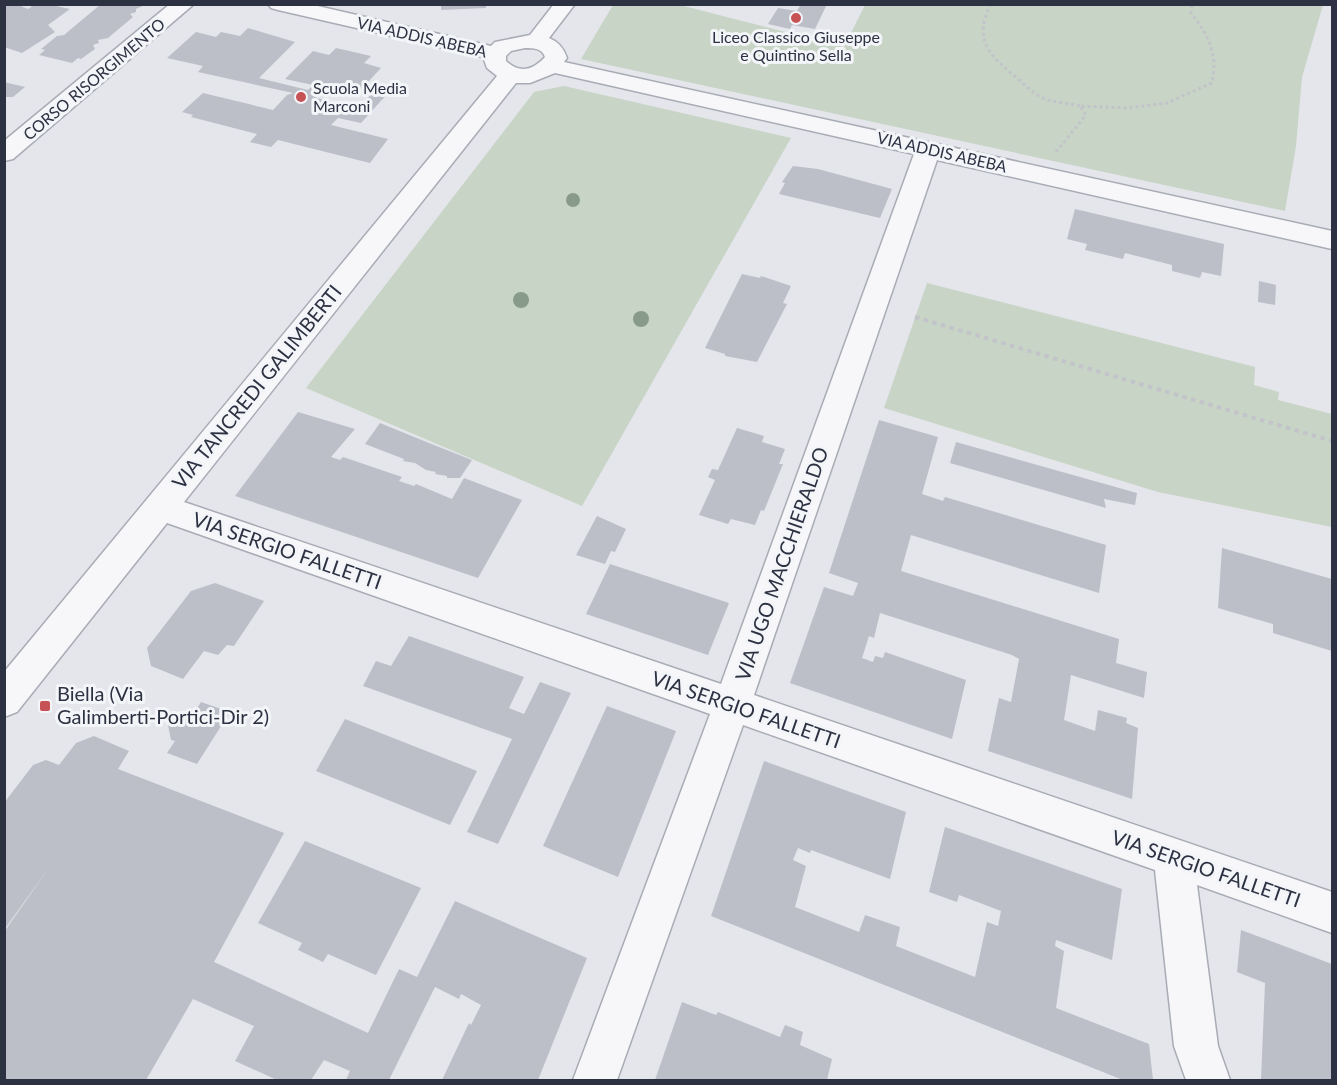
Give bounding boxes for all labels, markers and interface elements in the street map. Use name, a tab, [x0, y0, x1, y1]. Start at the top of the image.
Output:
marker: Liceo Classico Giuseppe e Quintino Sella	[789, 11, 803, 25]
street label: VIA ADDIS ABEBA	[355, 12, 489, 61]
street label: CORSO RISORGIMENTO	[19, 14, 168, 143]
place label: Liceo Classico Giuseppe e Quintino Sella	[712, 27, 880, 64]
place label: Scuola Media Marconi	[313, 78, 407, 115]
marker: Scuola Media Marconi	[294, 90, 308, 104]
street label: VIA ADDIS ABEBA	[875, 127, 1009, 176]
street label: VIA TANCREDI GALIMBERTI	[166, 280, 346, 493]
street label: VIA UGO MACCHIERALDO	[730, 444, 832, 684]
street label: VIA SERGIO FALLETTI	[190, 506, 385, 594]
street label: VIA SERGIO FALLETTI	[649, 665, 844, 753]
place label: Biella (Via Galimberti-Portici-Dir 2)	[57, 681, 269, 728]
marker: Biella (Via Galimberti-Portici-Dir 2)	[38, 699, 52, 713]
street label: VIA SERGIO FALLETTI	[1109, 824, 1304, 912]

